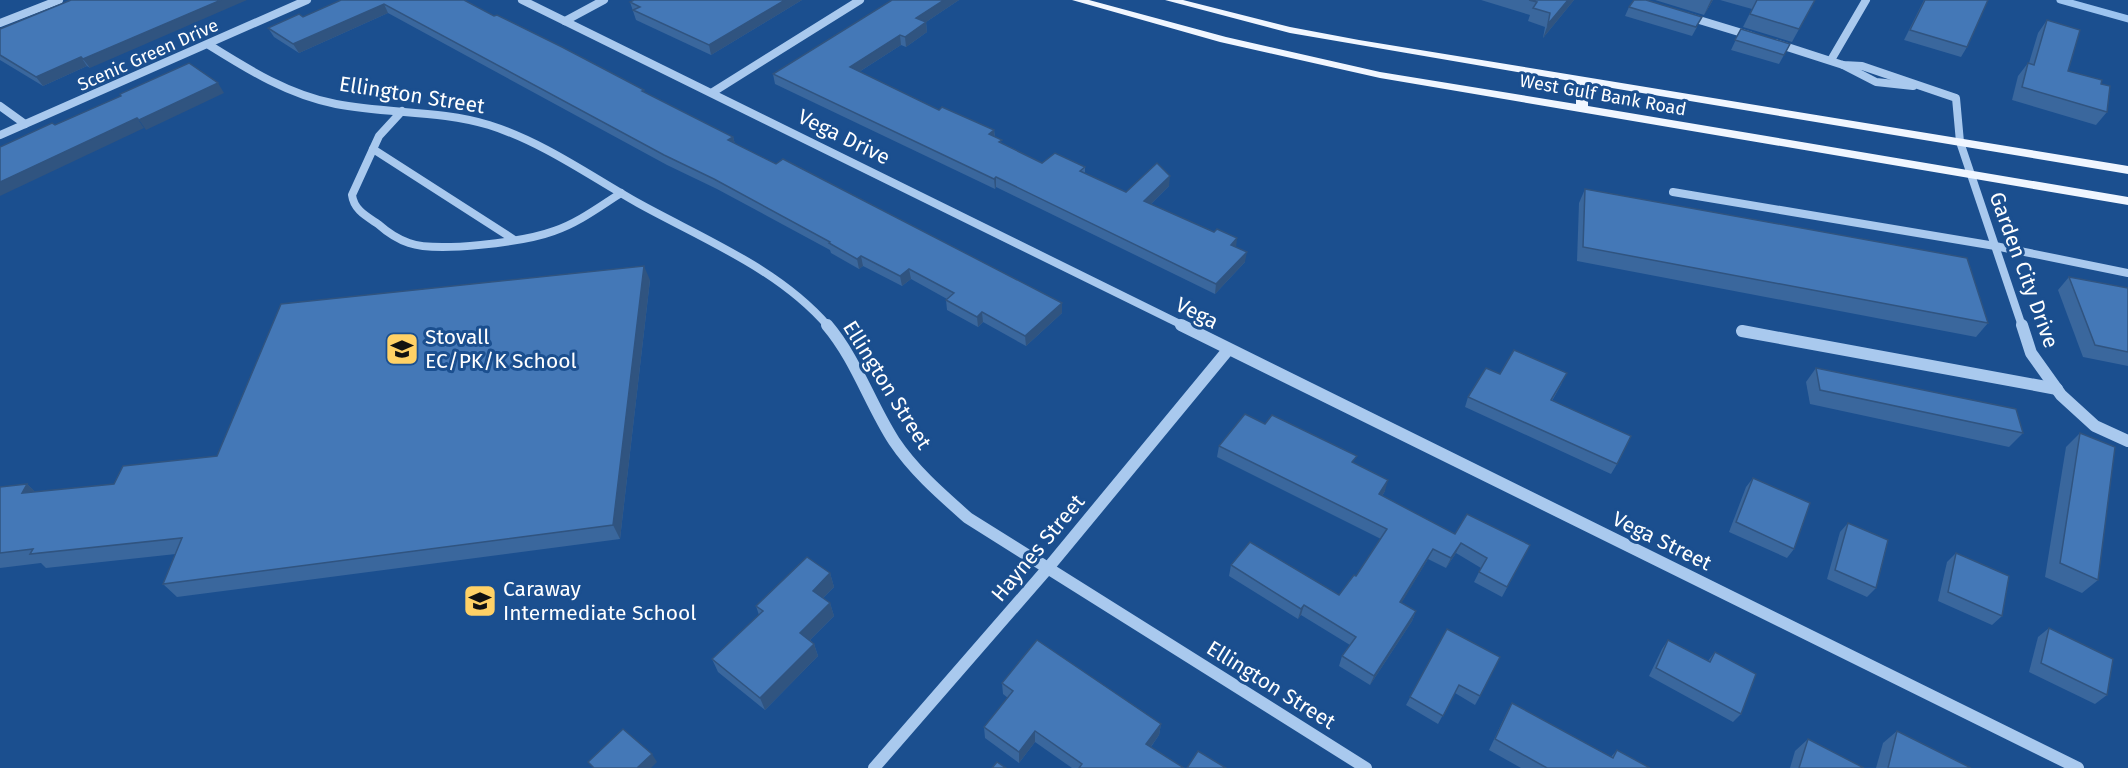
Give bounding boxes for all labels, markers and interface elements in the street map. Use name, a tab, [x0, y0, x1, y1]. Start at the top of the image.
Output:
street label: Scenic Green Drive	[74, 14, 222, 96]
street label: West Gulf Bank Road	[1518, 70, 1688, 120]
street label: Ellington Street	[337, 71, 487, 119]
street label: Vega Drive	[794, 104, 894, 170]
street label: Garden City Drive	[1984, 188, 2064, 352]
street label: Vega	[1171, 291, 1223, 335]
street label: Ellington Street	[837, 316, 937, 455]
place label: Stovall EC/PK/K School	[425, 324, 577, 374]
school or university icon: Stovall EC/PK/K School	[384, 331, 420, 367]
street label: Haynes Street	[986, 489, 1091, 607]
street label: Vega Street	[1608, 506, 1716, 576]
place label: Caraway Intermediate School	[503, 576, 696, 626]
school or university icon: Caraway Intermediate School	[462, 583, 498, 619]
street label: Ellington Street	[1202, 635, 1341, 735]

